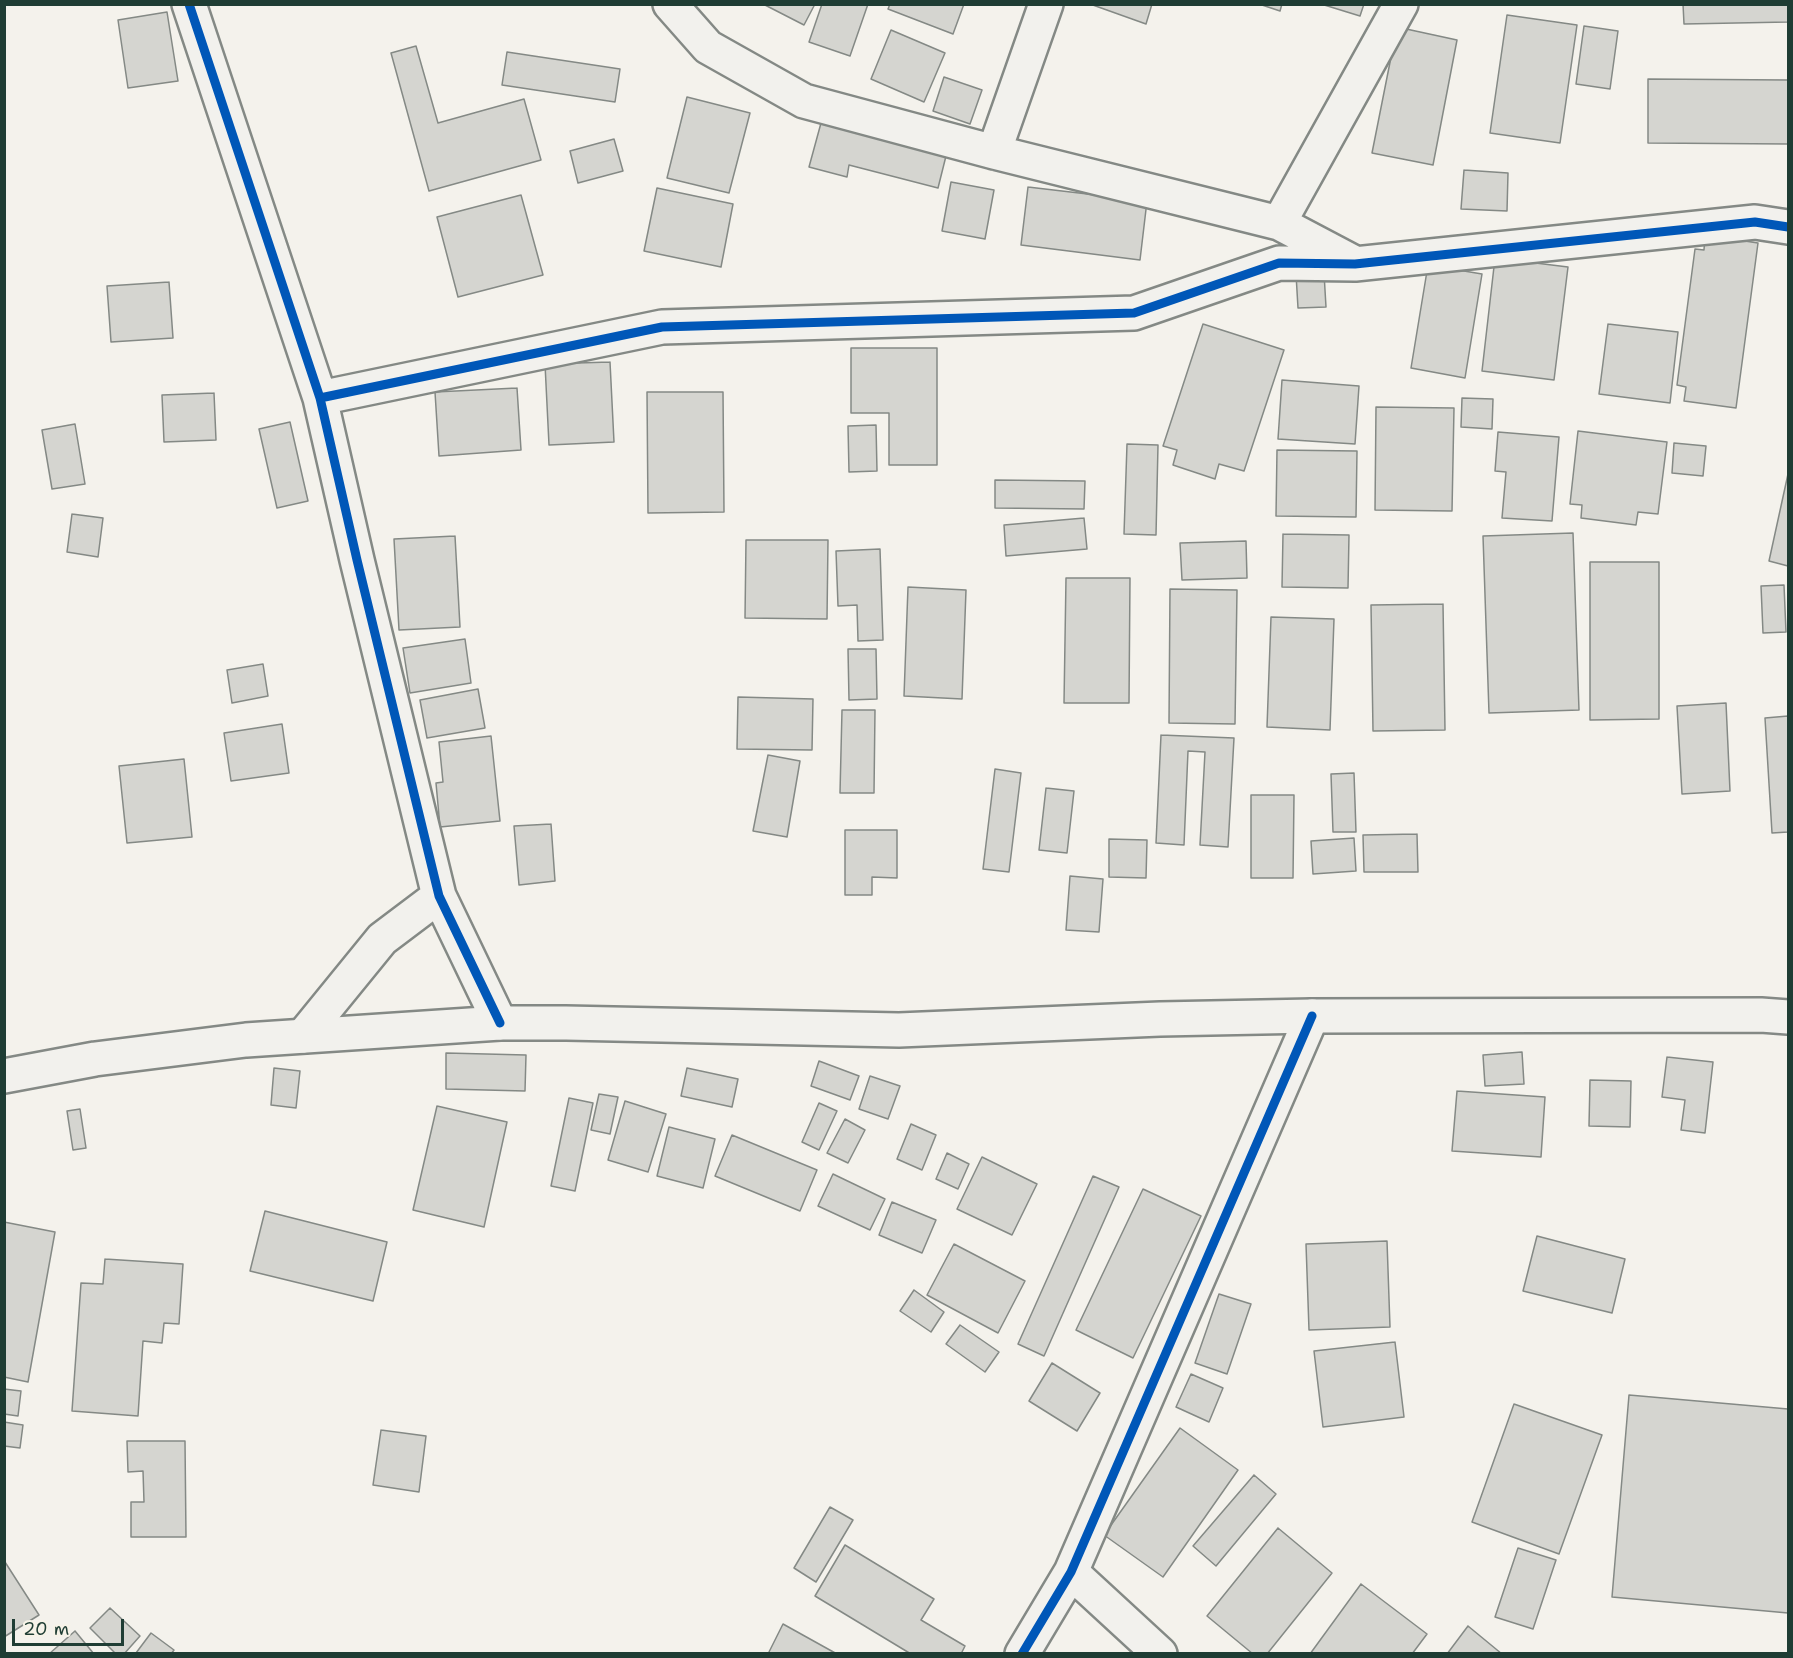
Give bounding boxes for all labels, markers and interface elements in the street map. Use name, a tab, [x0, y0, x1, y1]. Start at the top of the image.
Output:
scale bar	[15, 1607, 128, 1645]
text: 20 m	[23, 1617, 69, 1641]

